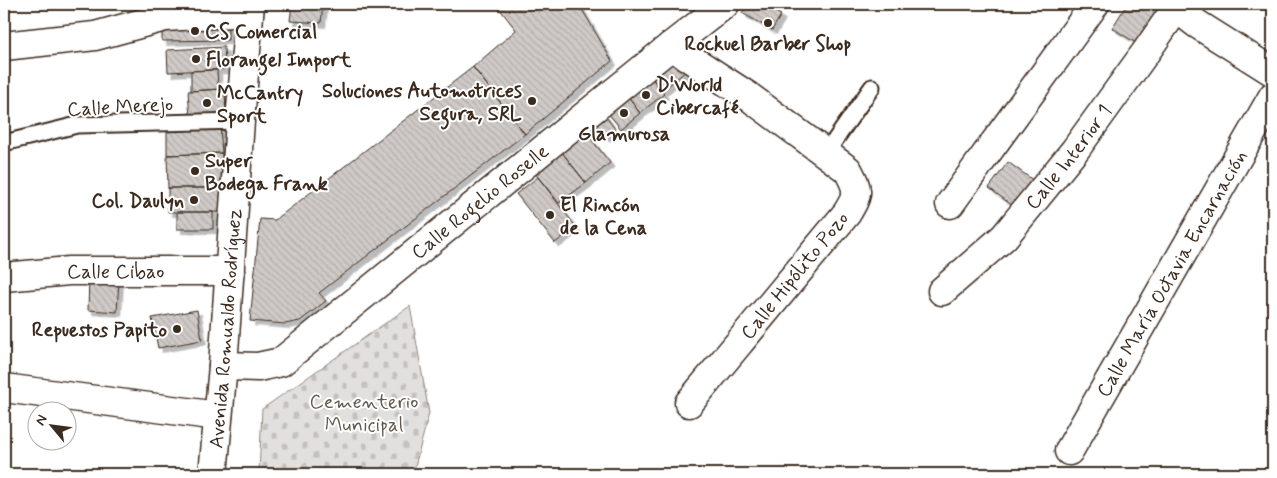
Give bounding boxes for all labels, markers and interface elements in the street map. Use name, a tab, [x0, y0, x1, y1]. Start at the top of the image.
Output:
marker: Rockuel Barber Shop	[762, 17, 774, 29]
place label: CS Comercial	[205, 19, 317, 46]
marker: CS Comercial	[189, 25, 201, 37]
place label: Rockuel Barber Shop	[685, 31, 851, 58]
place label: Florangel Import	[206, 47, 352, 76]
marker: Florangel Import	[190, 53, 202, 65]
place label: D'World Cibercafé	[656, 72, 739, 122]
place label: Soluciones Automotrices Segura, SRL	[322, 78, 522, 130]
place label: McCantry Sport	[217, 80, 303, 130]
marker: D'World Cibercafé	[640, 89, 652, 101]
street label: Calle Merejo	[66, 91, 174, 124]
marker: Soluciones Automotrices Segura, SRL	[526, 95, 538, 107]
marker: McCantry Sport	[201, 97, 213, 109]
street label: Calle Interior 1	[1020, 99, 1119, 216]
marker: Glamurosa	[618, 107, 630, 119]
place label: Glamurosa	[578, 121, 670, 148]
street label: Calle Rogelio Roselle	[406, 138, 555, 266]
street label: Calle María Octavia Encarnación	[1091, 145, 1254, 403]
place label: Super Bodega Frank	[205, 148, 328, 200]
marker: Super Bodega Frank	[189, 165, 201, 177]
place label: Col. Daulyn	[92, 188, 184, 215]
place label: El Rincón de la Cena	[560, 192, 647, 242]
marker: Col. Daulyn	[188, 194, 200, 206]
street label: Calle Hipólito Pozo	[735, 206, 855, 346]
street label: Avenida Romualdo Rodríguez	[203, 207, 249, 450]
marker: El Rincón de la Cena	[544, 209, 556, 221]
street label: Calle Cibao	[67, 259, 164, 286]
place label: Repuestos Papito	[32, 317, 167, 344]
marker: Repuestos Papito	[171, 323, 183, 335]
park label: Cementerio Municipal	[310, 389, 418, 439]
north arrow	[28, 400, 78, 450]
text: N	[31, 412, 52, 429]

